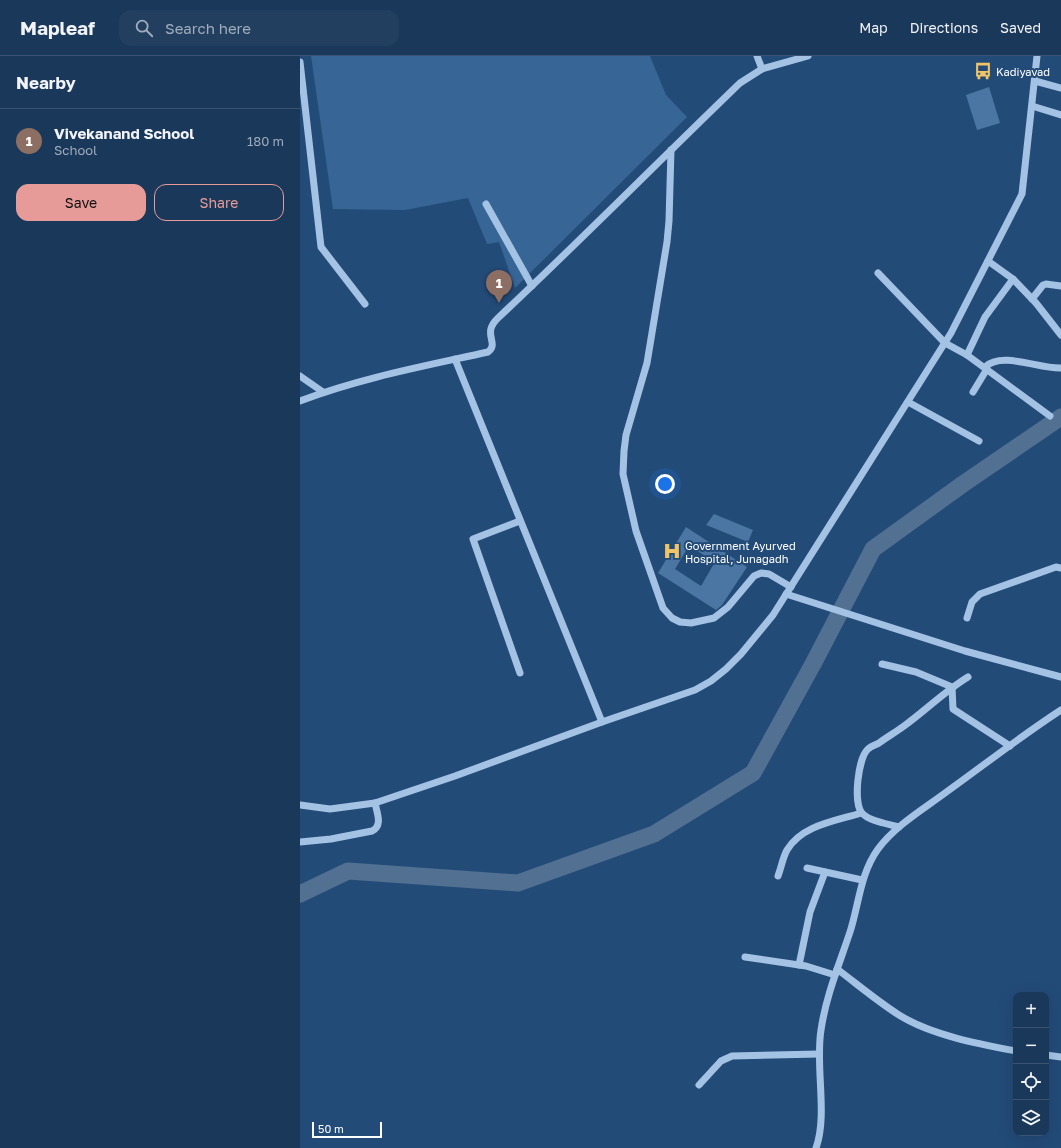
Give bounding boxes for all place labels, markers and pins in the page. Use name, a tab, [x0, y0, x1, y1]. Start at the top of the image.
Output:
bus stop icon: Kadiyavad	[973, 61, 993, 81]
place label: Kadiyavad	[996, 65, 1050, 78]
pin: 1	[486, 270, 512, 303]
place label: Government Ayurved Hospital, Junagadh	[685, 539, 796, 565]
hospital icon: Government Ayurved Hospital, Junagadh	[662, 541, 682, 561]

